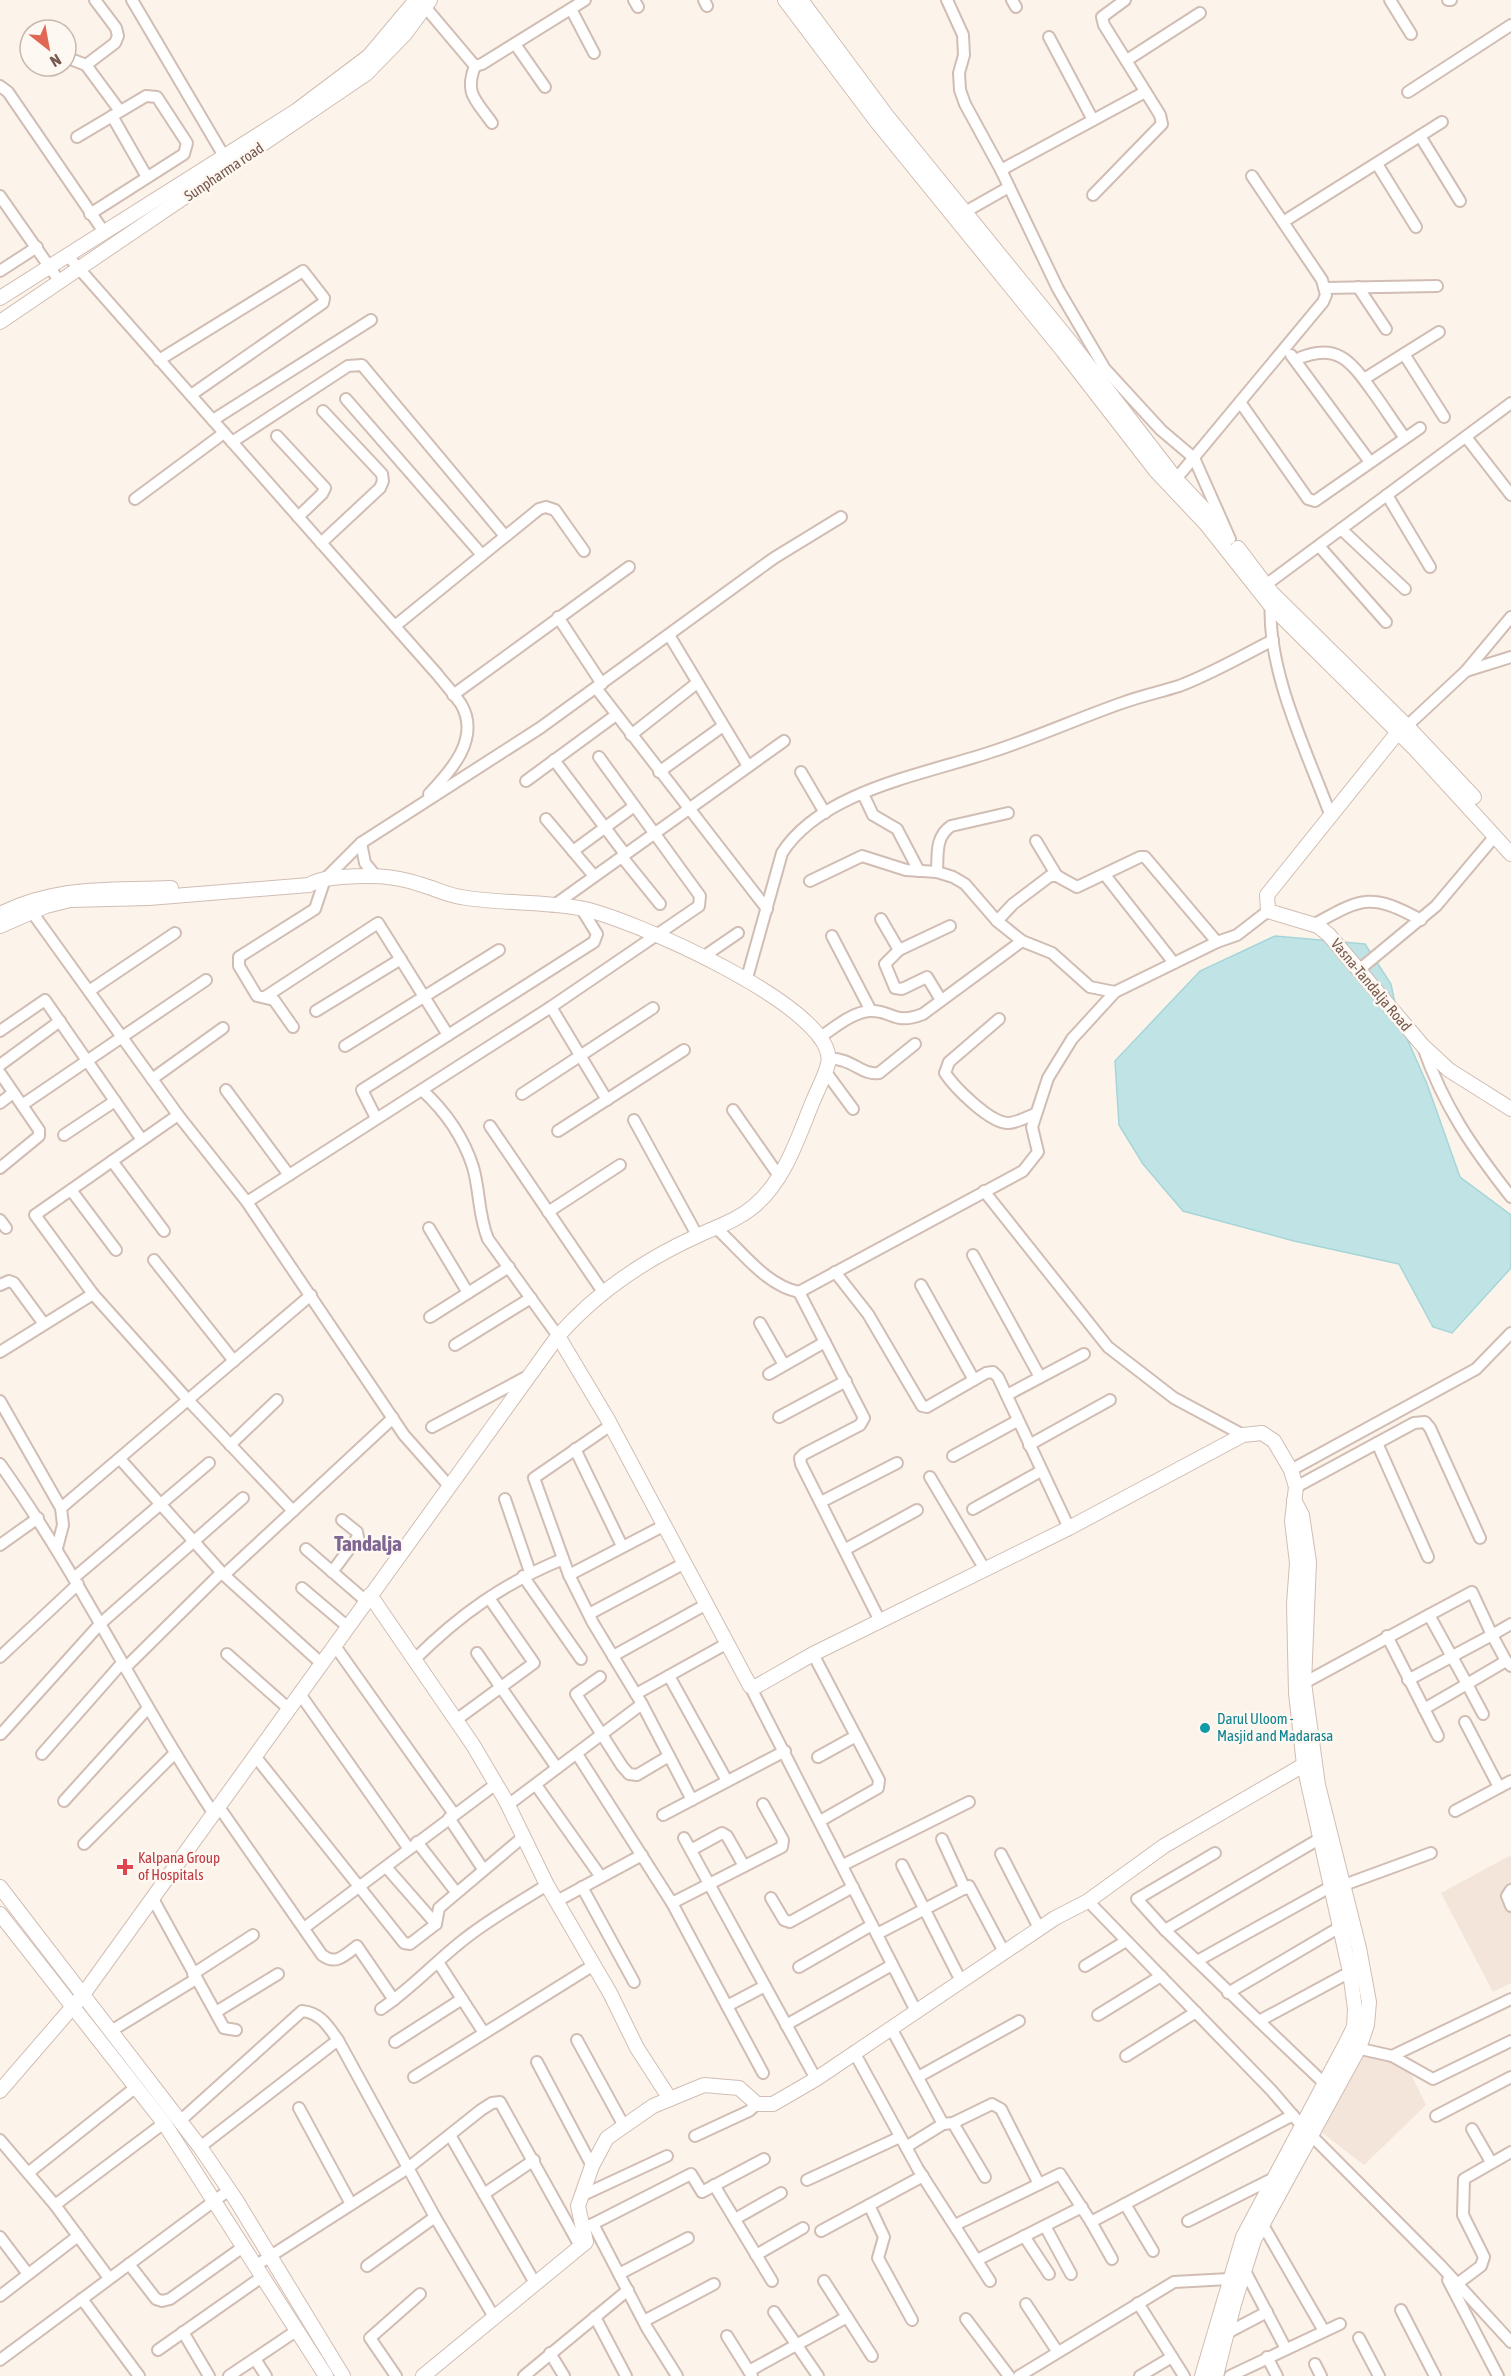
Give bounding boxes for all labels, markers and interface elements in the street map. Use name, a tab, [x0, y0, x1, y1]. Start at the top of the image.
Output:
north arrow	[18, 18, 78, 78]
text: N	[47, 51, 64, 71]
street label: Sunpharma road	[181, 139, 267, 204]
street label: Vasna-Tandalja Road	[1328, 935, 1415, 1034]
district label: Tandalja	[334, 1531, 402, 1555]
place label: Darul Uloom - Masjid and Madarasa	[1217, 1710, 1333, 1744]
marker: Darul Uloom - Masjid and Madarasa	[1198, 1721, 1212, 1735]
place label: Kalpana Group of Hospitals	[138, 1849, 220, 1883]
marker: Kalpana Group of Hospitals	[116, 1858, 134, 1876]

